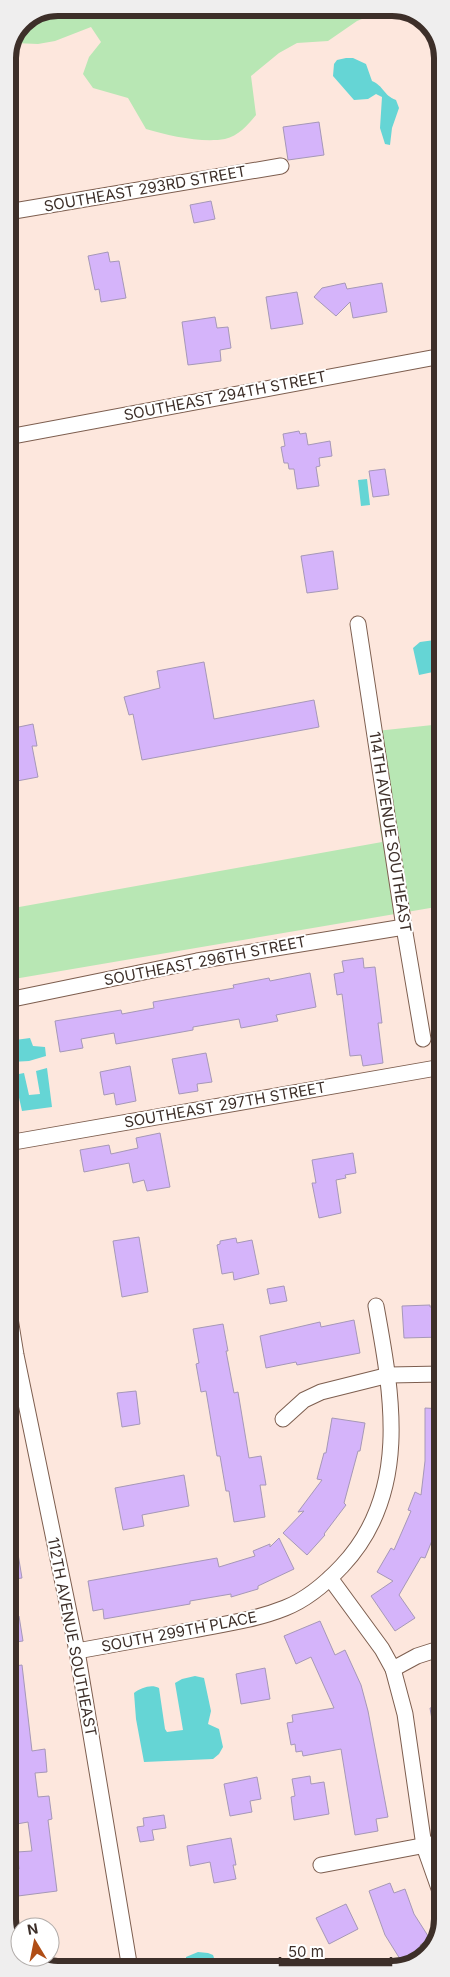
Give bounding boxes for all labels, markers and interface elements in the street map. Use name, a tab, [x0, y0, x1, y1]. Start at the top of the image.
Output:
street label: SOUTHEAST 293RD STREET	[42, 161, 248, 216]
street label: SOUTHEAST 294TH STREET	[122, 367, 328, 424]
street label: 114TH AVENUE SOUTHEAST	[365, 730, 416, 934]
street label: SOUTHEAST 296TH STREET	[102, 932, 308, 989]
street label: SOUTHEAST 297TH STREET	[123, 1077, 327, 1132]
street label: 112TH AVENUE SOUTHEAST	[44, 1536, 101, 1738]
street label: SOUTH 299TH PLACE	[100, 1607, 258, 1656]
north arrow	[10, 1917, 60, 1967]
text: N	[26, 1919, 39, 1938]
scale bar	[280, 1934, 391, 1966]
text: 50 m	[288, 1942, 324, 1961]

